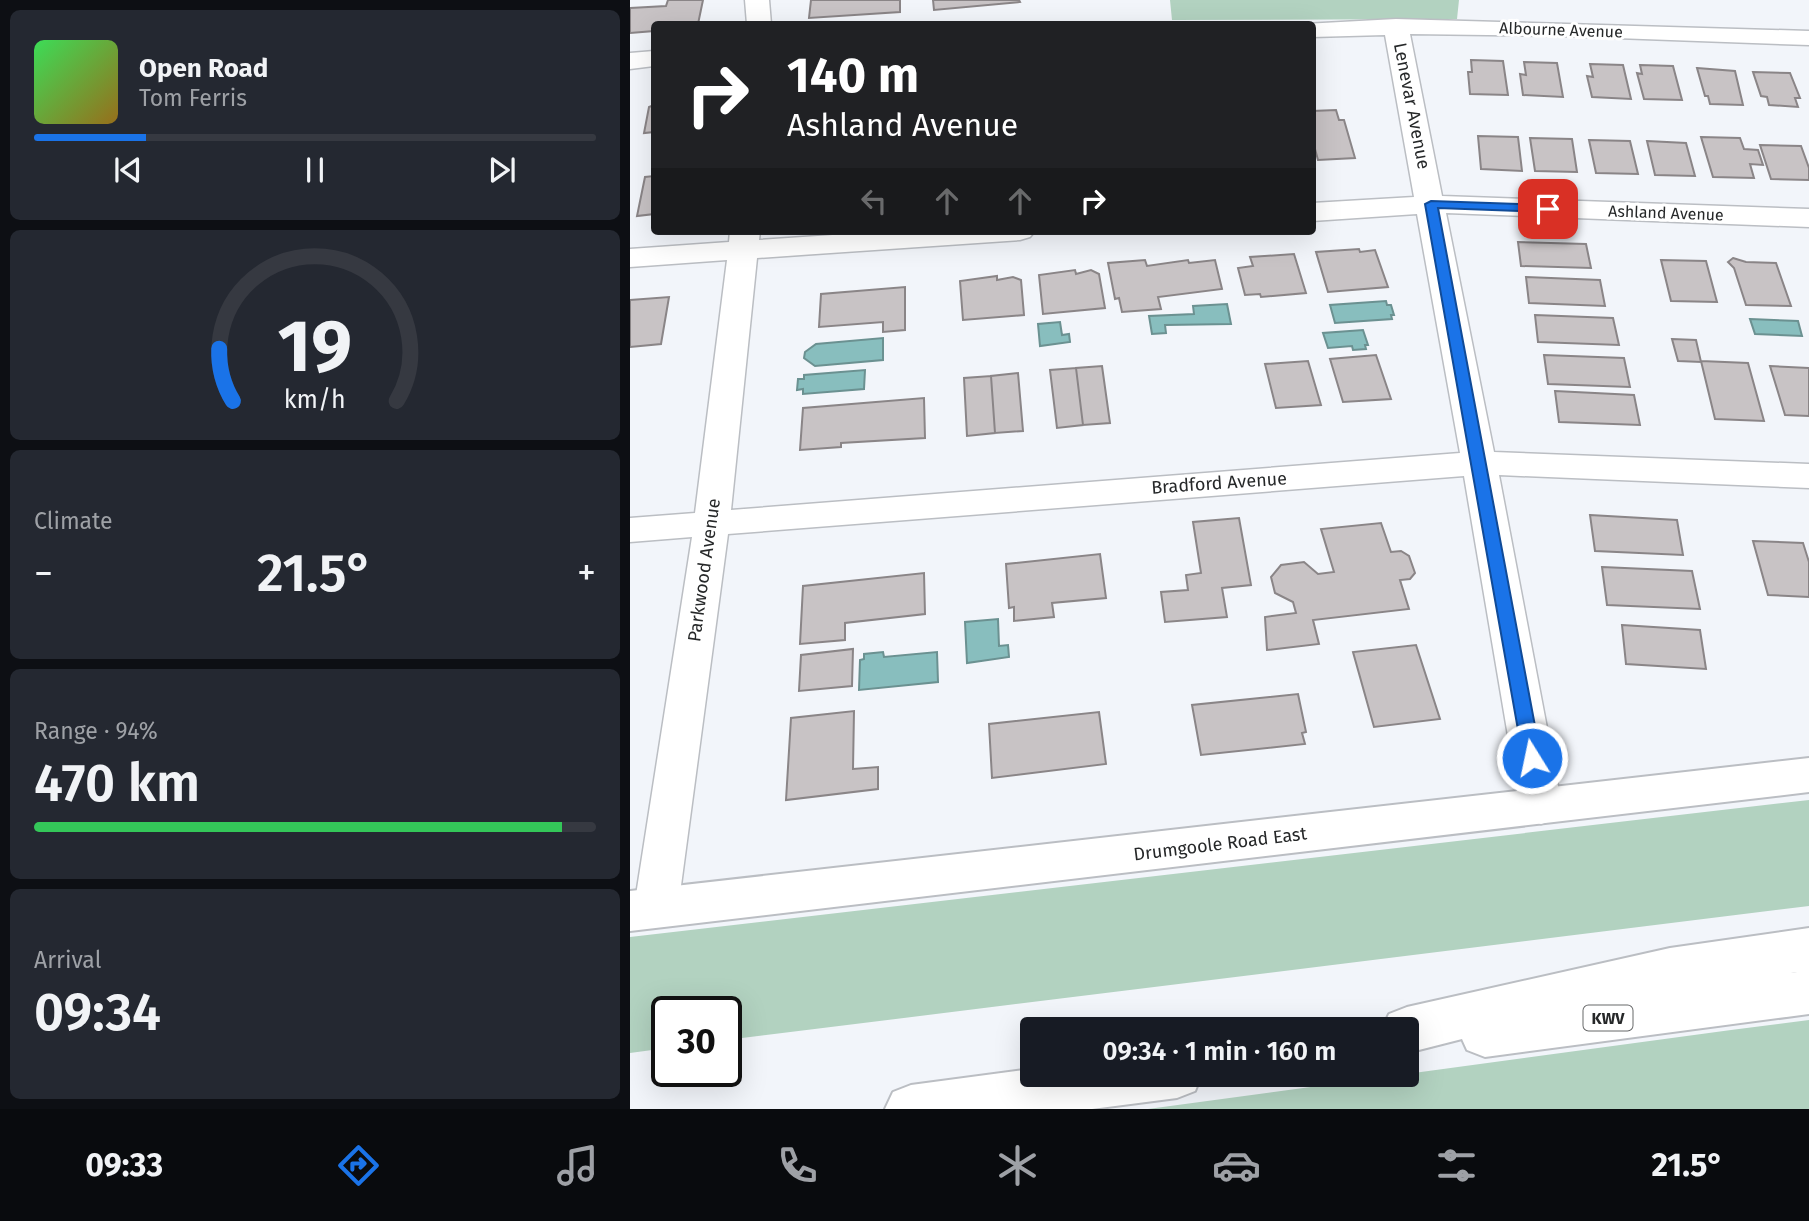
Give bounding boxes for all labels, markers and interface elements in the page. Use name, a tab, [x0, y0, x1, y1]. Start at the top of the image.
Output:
street label: Albourne Avenue	[1499, 18, 1623, 42]
street label: Lenevar Avenue	[1389, 41, 1435, 171]
text: 140 m	[787, 46, 919, 105]
icon: right	[672, 49, 763, 140]
text: Open Road	[139, 53, 268, 84]
text: Tom Ferris	[139, 84, 247, 112]
text: Ashland Avenue	[787, 106, 1018, 144]
icon: previous	[109, 151, 147, 189]
icon: pause	[296, 151, 334, 189]
icon: next	[483, 151, 521, 189]
pin	[1518, 179, 1578, 239]
icon: left	[855, 182, 893, 220]
icon: ahead	[928, 182, 966, 220]
icon: ahead	[1001, 182, 1039, 220]
icon: right	[1074, 182, 1112, 220]
icon: arrive	[1529, 190, 1567, 228]
street label: Ashland Avenue	[1608, 201, 1724, 225]
text: 19	[278, 303, 352, 390]
text: km/h	[284, 384, 346, 414]
street label: Bradford Avenue	[1150, 467, 1288, 499]
street label: Parkwood Avenue	[683, 497, 725, 643]
text: Climate	[34, 507, 113, 535]
text: 21.5°	[257, 542, 373, 605]
text: −	[34, 550, 53, 596]
text: +	[577, 550, 596, 596]
text: Range · 94%	[34, 717, 158, 745]
position arrow	[1495, 721, 1569, 795]
text: 470 km	[34, 752, 200, 815]
street label: Drumgoole Road East	[1132, 822, 1308, 866]
text: Arrival	[34, 946, 101, 974]
text: 09:34	[34, 981, 161, 1044]
speed limit sign: 30	[651, 996, 742, 1087]
road number: KWV	[1584, 1006, 1632, 1030]
text: 09:34 · 1 min · 160 m	[1103, 1036, 1336, 1067]
icon: directions	[334, 1141, 383, 1190]
icon: music	[553, 1141, 602, 1190]
icon: phone	[773, 1141, 822, 1190]
icon: climate	[993, 1141, 1042, 1190]
icon: car	[1212, 1141, 1261, 1190]
icon: filters	[1432, 1141, 1481, 1190]
text: 09:33	[85, 1146, 163, 1184]
text: 21.5°	[1651, 1146, 1724, 1184]

